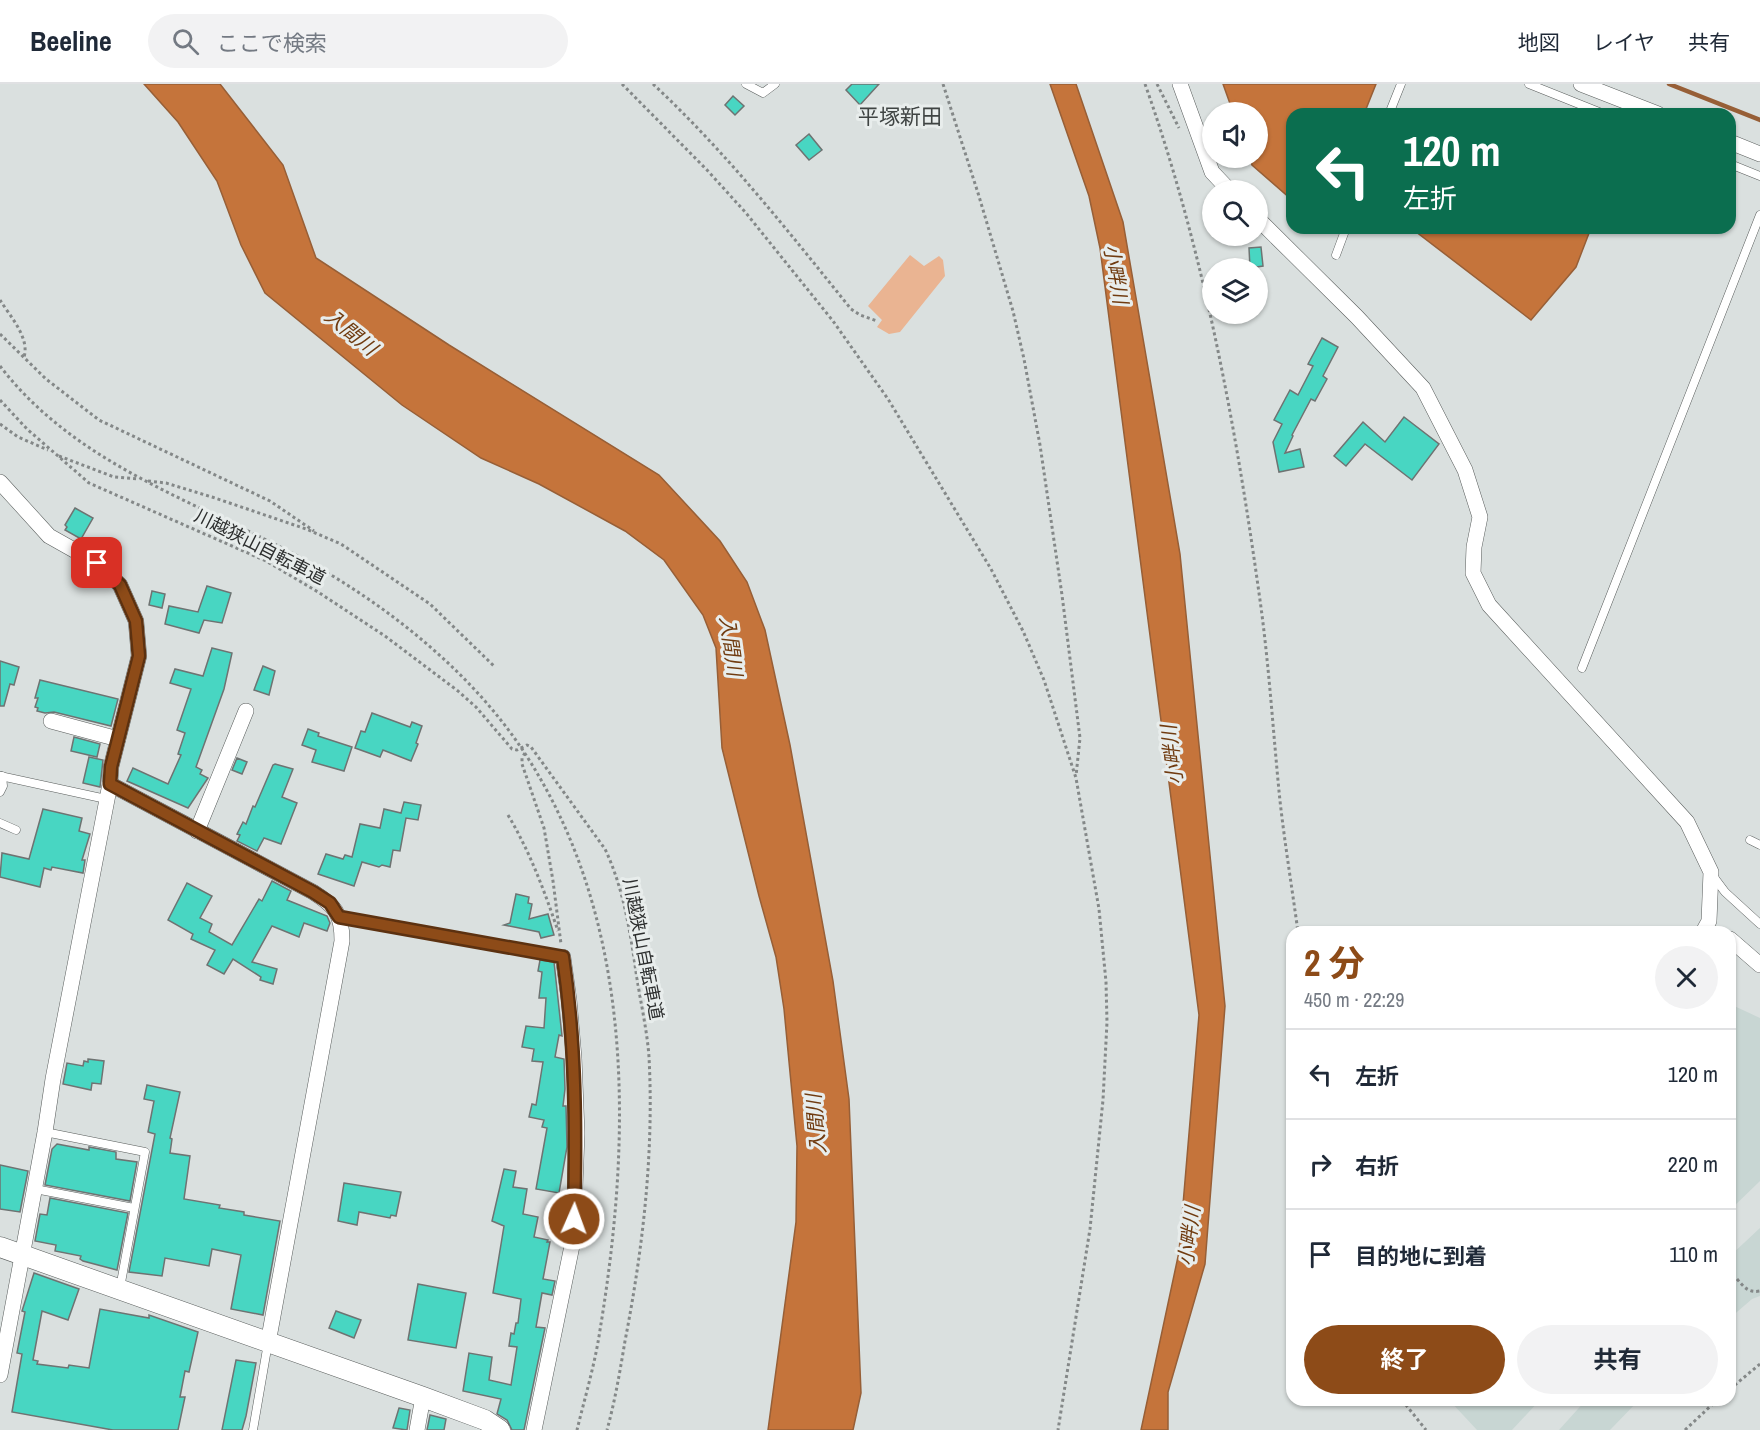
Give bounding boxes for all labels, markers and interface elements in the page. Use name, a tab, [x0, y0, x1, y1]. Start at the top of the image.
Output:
search box	[148, 14, 568, 68]
text: Beeline	[30, 22, 112, 60]
icon: search	[169, 25, 202, 58]
text: ここで検索	[217, 28, 327, 58]
text: 地図	[1518, 28, 1560, 57]
text: レイヤ	[1593, 28, 1655, 57]
text: 共有	[1688, 28, 1730, 57]
district label: 平塚新田	[858, 102, 942, 131]
map controls	[1202, 102, 1268, 324]
button: sound	[1202, 102, 1268, 168]
text: 120 m	[1403, 123, 1501, 179]
icon: left	[1304, 132, 1382, 210]
button: search	[1202, 180, 1268, 246]
text: 左折	[1403, 180, 1457, 216]
water label: 小畔川	[1098, 242, 1135, 308]
button: layers	[1202, 258, 1268, 324]
water label: 入間川	[320, 302, 385, 362]
street label: 川越狭山自転車道	[190, 503, 330, 590]
pin	[71, 537, 122, 588]
icon: arrive	[80, 546, 113, 579]
water label: 入間川	[714, 614, 749, 679]
water label: 小畔川	[1154, 722, 1189, 786]
street label: 川越狭山自転車道	[617, 876, 669, 1022]
text: 2 分	[1304, 939, 1365, 987]
button: close	[1655, 946, 1718, 1009]
text: 450 m · 22:29	[1304, 986, 1404, 1013]
icon: left	[1304, 1058, 1337, 1091]
text: 120 m	[1668, 1059, 1718, 1089]
text: 左折	[1355, 1061, 1399, 1091]
water label: 入間川	[799, 1091, 832, 1155]
icon: right	[1304, 1148, 1337, 1181]
text: 220 m	[1668, 1149, 1718, 1179]
text: 右折	[1355, 1151, 1399, 1181]
position arrow	[542, 1187, 606, 1251]
water label: 小畔川	[1171, 1203, 1206, 1267]
icon: arrive	[1304, 1238, 1337, 1271]
text: 110 m	[1669, 1239, 1718, 1269]
text: 目的地に到着	[1355, 1241, 1487, 1271]
button: 終了	[1304, 1325, 1505, 1394]
button: 共有	[1517, 1325, 1718, 1394]

